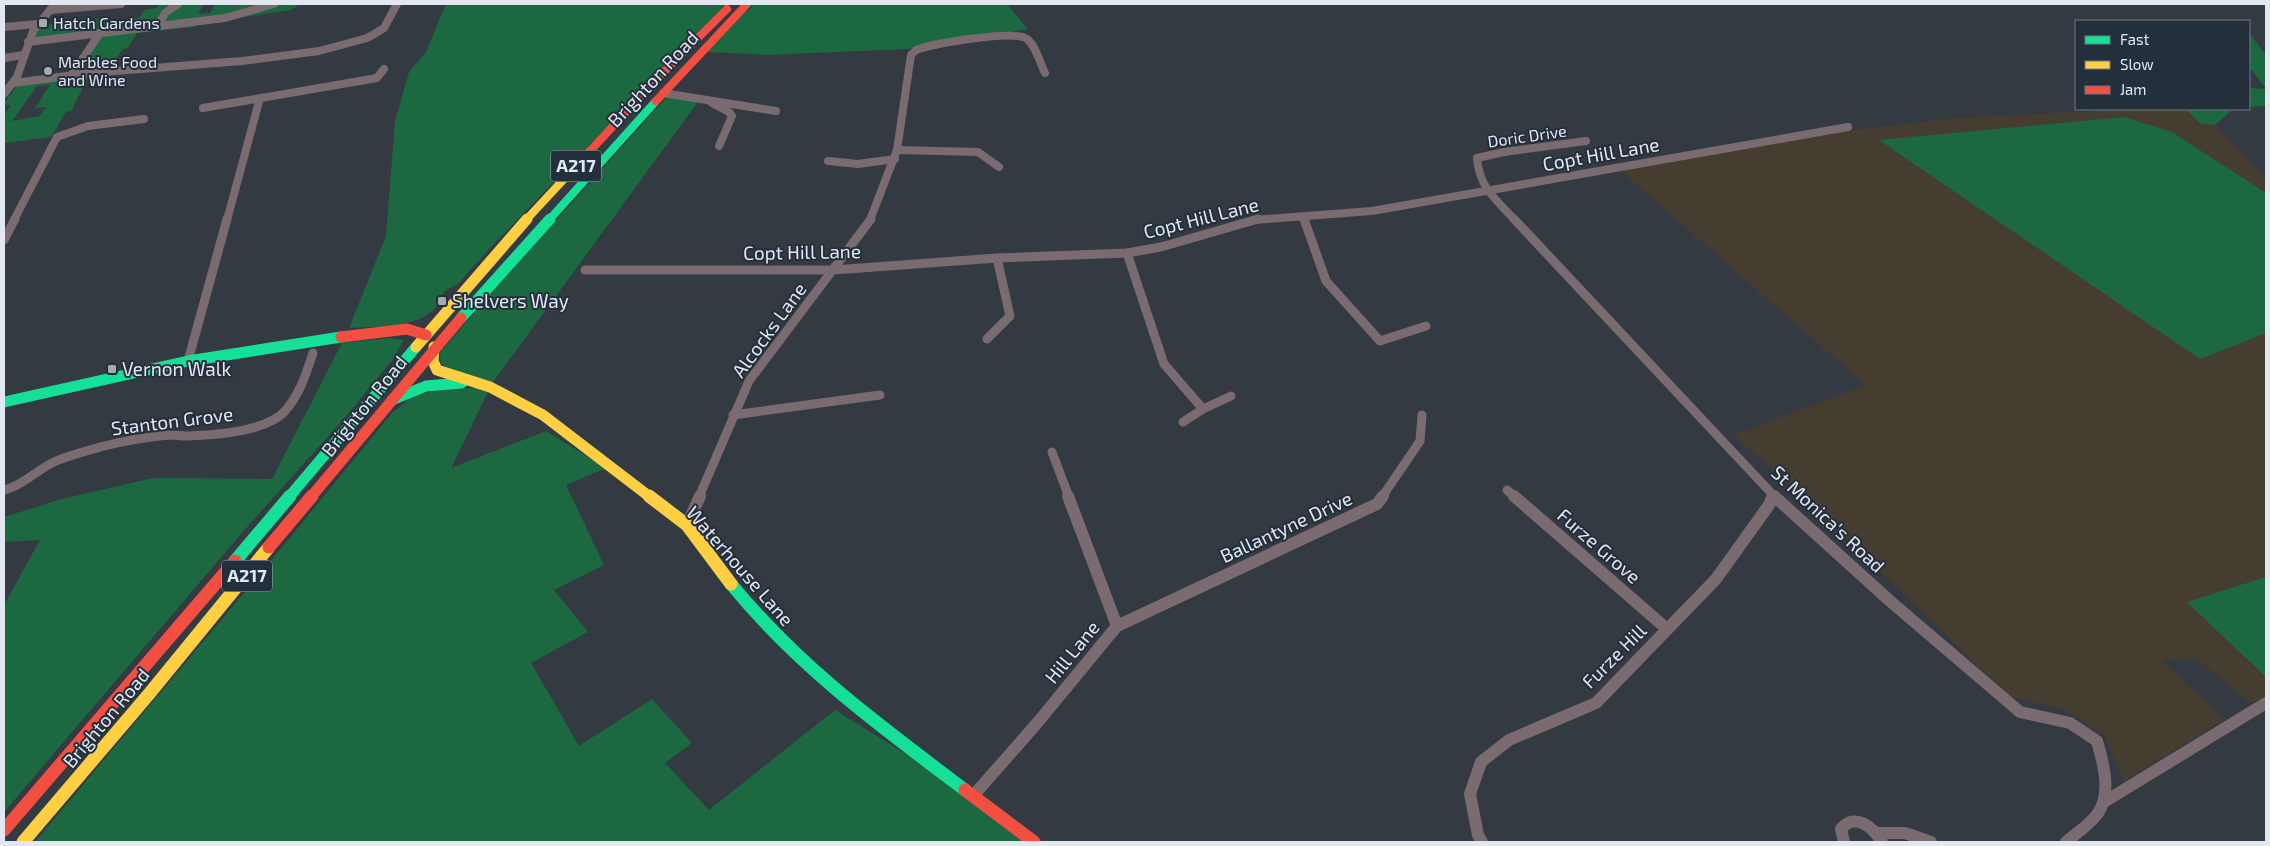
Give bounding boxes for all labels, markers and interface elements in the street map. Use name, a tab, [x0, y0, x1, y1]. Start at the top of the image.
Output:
place label: Hatch Gardens	[53, 13, 160, 32]
marker: Hatch Gardens	[37, 17, 49, 29]
legend	[2075, 20, 2250, 110]
street label: Brighton Road	[602, 26, 703, 131]
text: Fast	[2120, 30, 2150, 48]
place label: Marbles Food and Wine	[58, 52, 157, 89]
text: Slow	[2120, 55, 2154, 73]
marker: Marbles Food and Wine	[42, 65, 54, 77]
text: Jam	[2120, 80, 2146, 98]
street label: Doric Drive	[1486, 121, 1568, 150]
street label: Copt Hill Lane	[1541, 132, 1661, 175]
road number: A217	[551, 150, 601, 182]
street label: Copt Hill Lane	[1141, 192, 1261, 243]
street label: Copt Hill Lane	[743, 239, 861, 264]
street label: Alcocks Lane	[726, 278, 811, 382]
place label: Shelvers Way	[452, 289, 569, 312]
marker: Shelvers Way	[436, 295, 448, 307]
street label: Brighton Road	[316, 351, 411, 461]
place label: Vernon Walk	[122, 357, 231, 380]
marker: Vernon Walk	[106, 363, 118, 375]
street label: Stanton Grove	[110, 402, 234, 439]
street label: St Monica's Road	[1767, 460, 1890, 577]
street label: Ballantyne Drive	[1216, 486, 1355, 567]
street label: Waterhouse Lane	[682, 501, 799, 630]
street label: Furze Grove	[1553, 503, 1646, 588]
road number: A217	[222, 560, 272, 592]
street label: Hill Lane	[1039, 616, 1104, 688]
street label: Furze Hill	[1577, 619, 1651, 692]
street label: Brighton Road	[57, 663, 154, 772]

